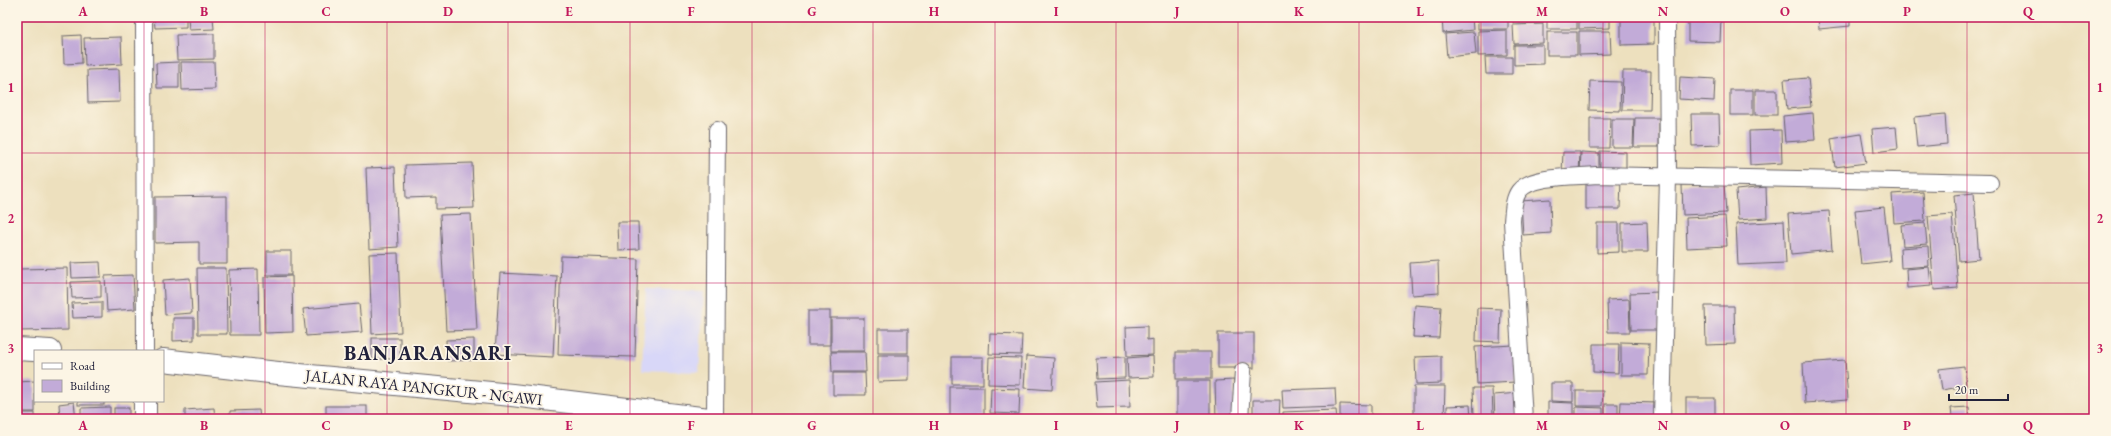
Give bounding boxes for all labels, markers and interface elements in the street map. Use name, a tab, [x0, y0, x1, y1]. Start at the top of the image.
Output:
text: A	[77, 3, 88, 20]
text: B	[200, 3, 208, 20]
text: C	[321, 3, 331, 20]
text: D	[443, 3, 453, 20]
text: E	[565, 3, 573, 20]
text: F	[687, 3, 695, 20]
text: G	[807, 3, 817, 20]
text: H	[929, 3, 940, 20]
text: I	[1054, 3, 1059, 20]
text: J	[1173, 3, 1180, 20]
text: K	[1294, 3, 1305, 20]
text: L	[1416, 3, 1424, 20]
text: M	[1536, 3, 1548, 20]
text: N	[1658, 3, 1669, 20]
text: O	[1780, 3, 1790, 20]
text: P	[1903, 3, 1911, 20]
text: Q	[2023, 3, 2035, 20]
text: 1	[8, 79, 15, 96]
text: 1	[2097, 79, 2104, 96]
text: 2	[8, 210, 15, 227]
text: 2	[2097, 210, 2104, 227]
text: 3	[8, 340, 15, 357]
district label: BANJARANSARI	[344, 340, 512, 366]
text: 3	[2097, 340, 2104, 357]
legend	[34, 350, 164, 402]
text: Road	[70, 358, 96, 374]
street label: JALAN RAYA PANGKUR - NGAWI	[302, 364, 544, 410]
scale bar	[1949, 376, 2008, 402]
text: Building	[70, 378, 111, 394]
text: 20 m	[1955, 382, 1979, 398]
text: A	[77, 417, 88, 434]
text: B	[200, 417, 208, 434]
text: C	[321, 417, 331, 434]
text: D	[443, 417, 453, 434]
text: E	[565, 417, 573, 434]
text: F	[687, 417, 695, 434]
text: G	[807, 417, 817, 434]
text: H	[929, 417, 940, 434]
text: I	[1054, 417, 1059, 434]
text: J	[1173, 417, 1180, 434]
text: K	[1294, 417, 1305, 434]
text: L	[1416, 417, 1424, 434]
text: M	[1536, 417, 1548, 434]
text: N	[1658, 417, 1669, 434]
text: O	[1780, 417, 1790, 434]
text: P	[1903, 417, 1911, 434]
text: Q	[2023, 417, 2035, 434]

